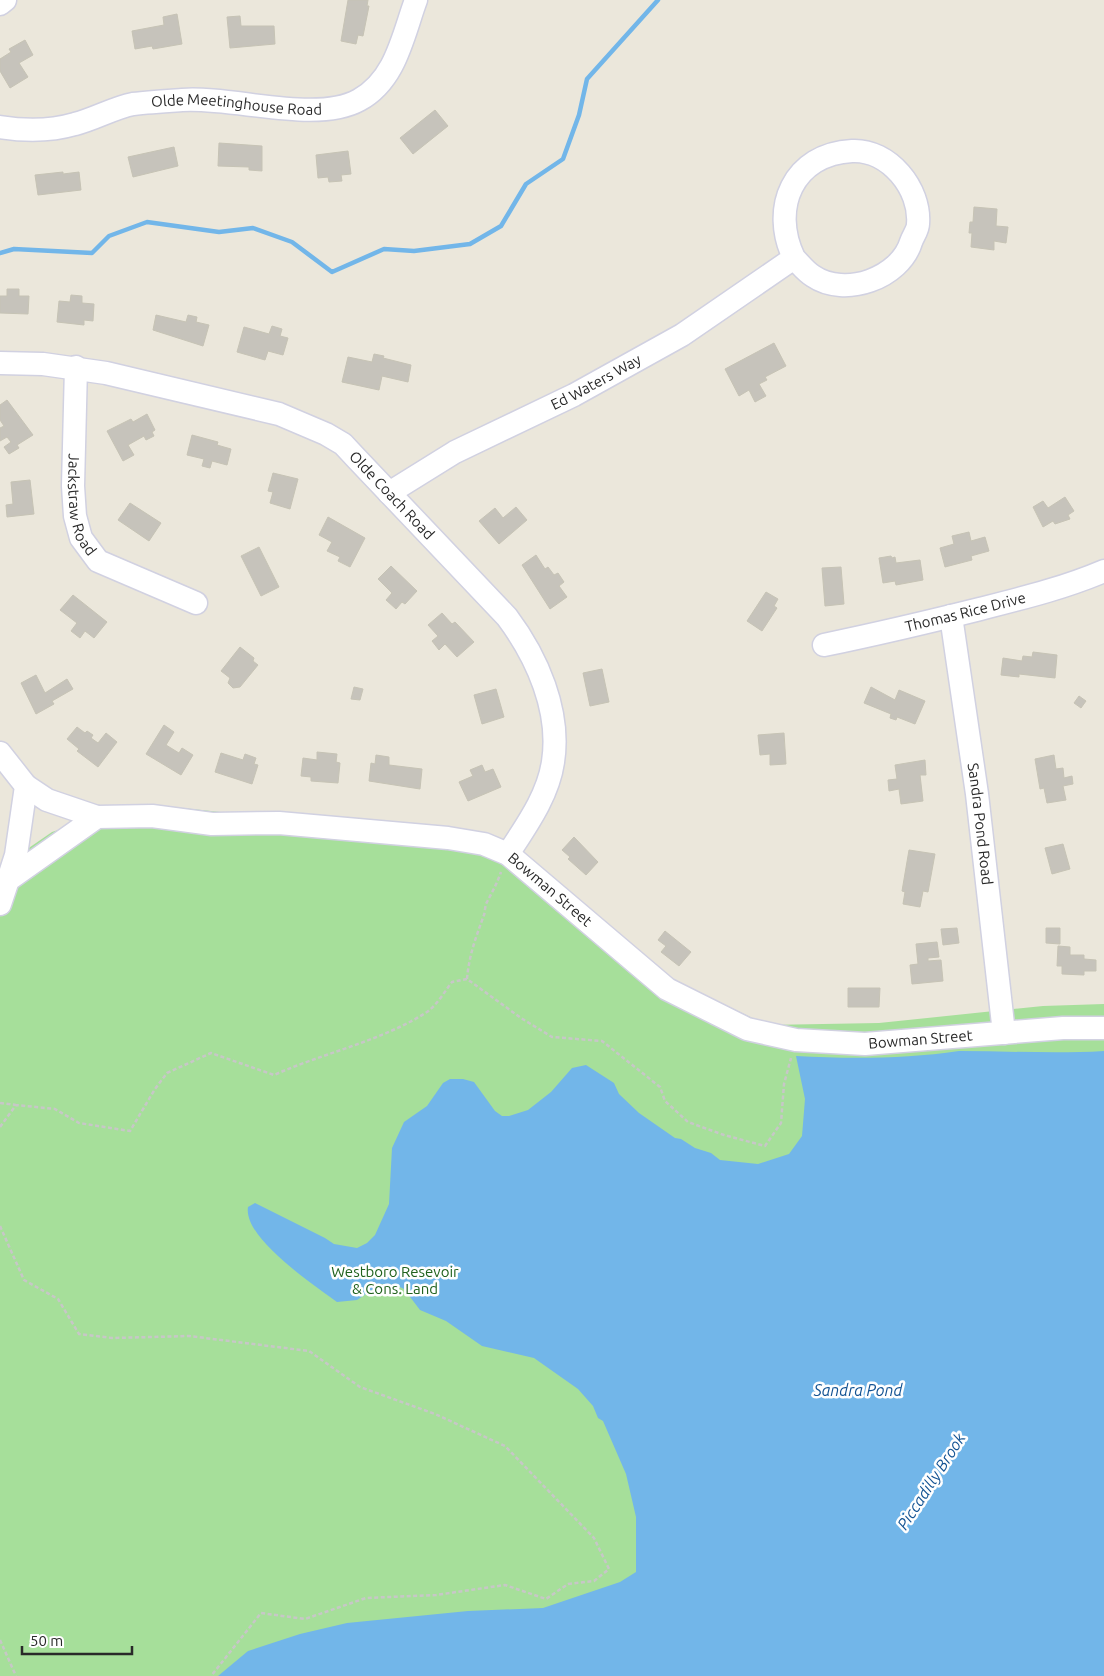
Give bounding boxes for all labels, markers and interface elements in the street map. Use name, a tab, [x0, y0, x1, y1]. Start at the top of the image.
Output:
street label: Olde Meetinghouse Road	[151, 91, 322, 118]
street label: Ed Waters Way	[548, 351, 644, 413]
street label: Olde Coach Road	[346, 447, 438, 543]
street label: Jackstraw Road	[65, 453, 100, 559]
street label: Thomas Rice Drive	[903, 589, 1027, 635]
street label: Sandra Pond Road	[965, 762, 996, 886]
street label: Bowman Street	[505, 849, 596, 930]
street label: Bowman Street	[868, 1026, 973, 1052]
park label: Westboro Resevoir & Cons. Land	[331, 1263, 459, 1297]
water label: Sandra Pond	[813, 1381, 903, 1399]
water label: Piccadilly Brook	[893, 1429, 969, 1533]
scale bar	[22, 1624, 132, 1656]
text: 50 m	[30, 1632, 63, 1649]

